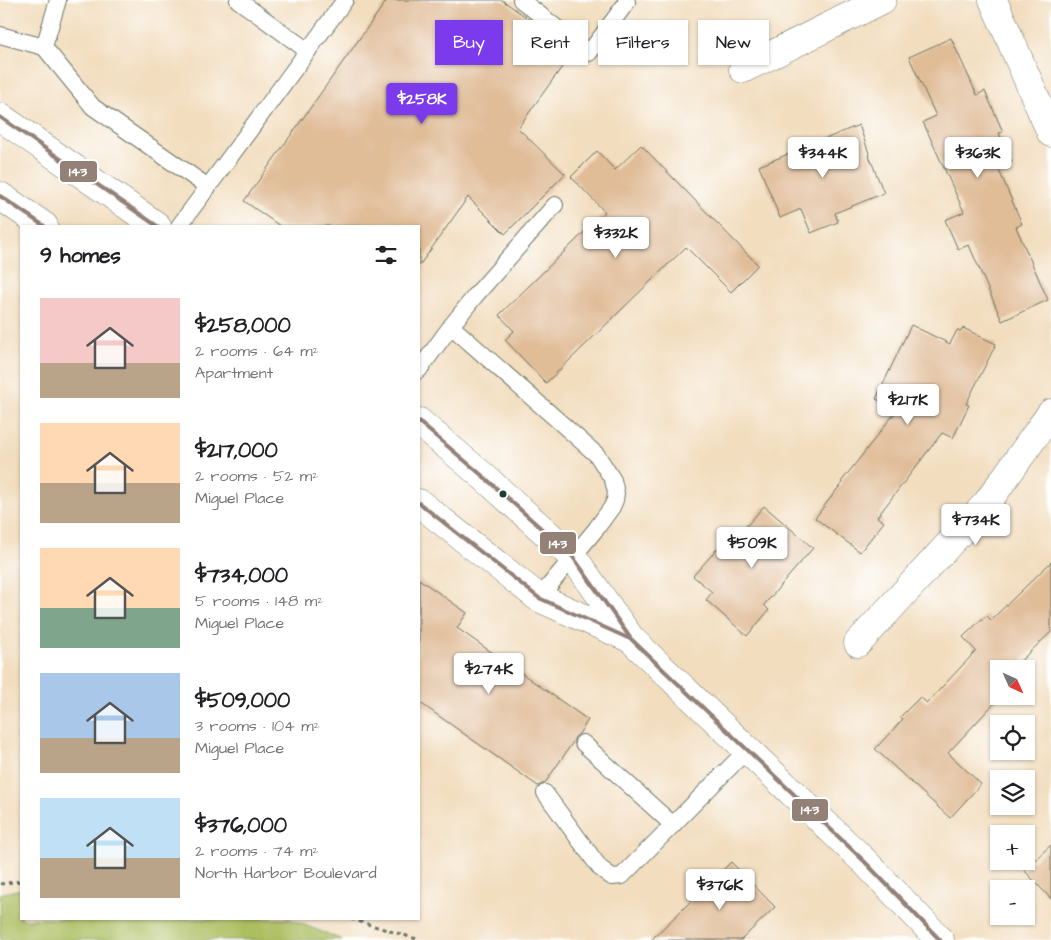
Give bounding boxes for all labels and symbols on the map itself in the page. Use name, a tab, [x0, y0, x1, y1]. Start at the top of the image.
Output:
pin: $258K	[387, 82, 457, 125]
pin: $344K	[788, 136, 858, 179]
pin: $363K	[943, 136, 1013, 179]
line badge: 143	[59, 160, 98, 183]
text: 143	[69, 162, 88, 182]
pin: $332K	[581, 216, 651, 259]
pin: $217K	[873, 384, 943, 426]
unlabelled marker	[498, 489, 508, 499]
pin: $734K	[941, 504, 1011, 546]
pin: $509K	[717, 526, 787, 569]
line badge: 143	[539, 531, 577, 555]
text: 143	[549, 534, 568, 554]
pin: $274K	[454, 652, 524, 695]
north arrow	[990, 660, 1035, 705]
line badge: 143	[791, 798, 829, 822]
text: 143	[801, 800, 820, 820]
pin: $376K	[685, 868, 755, 911]

